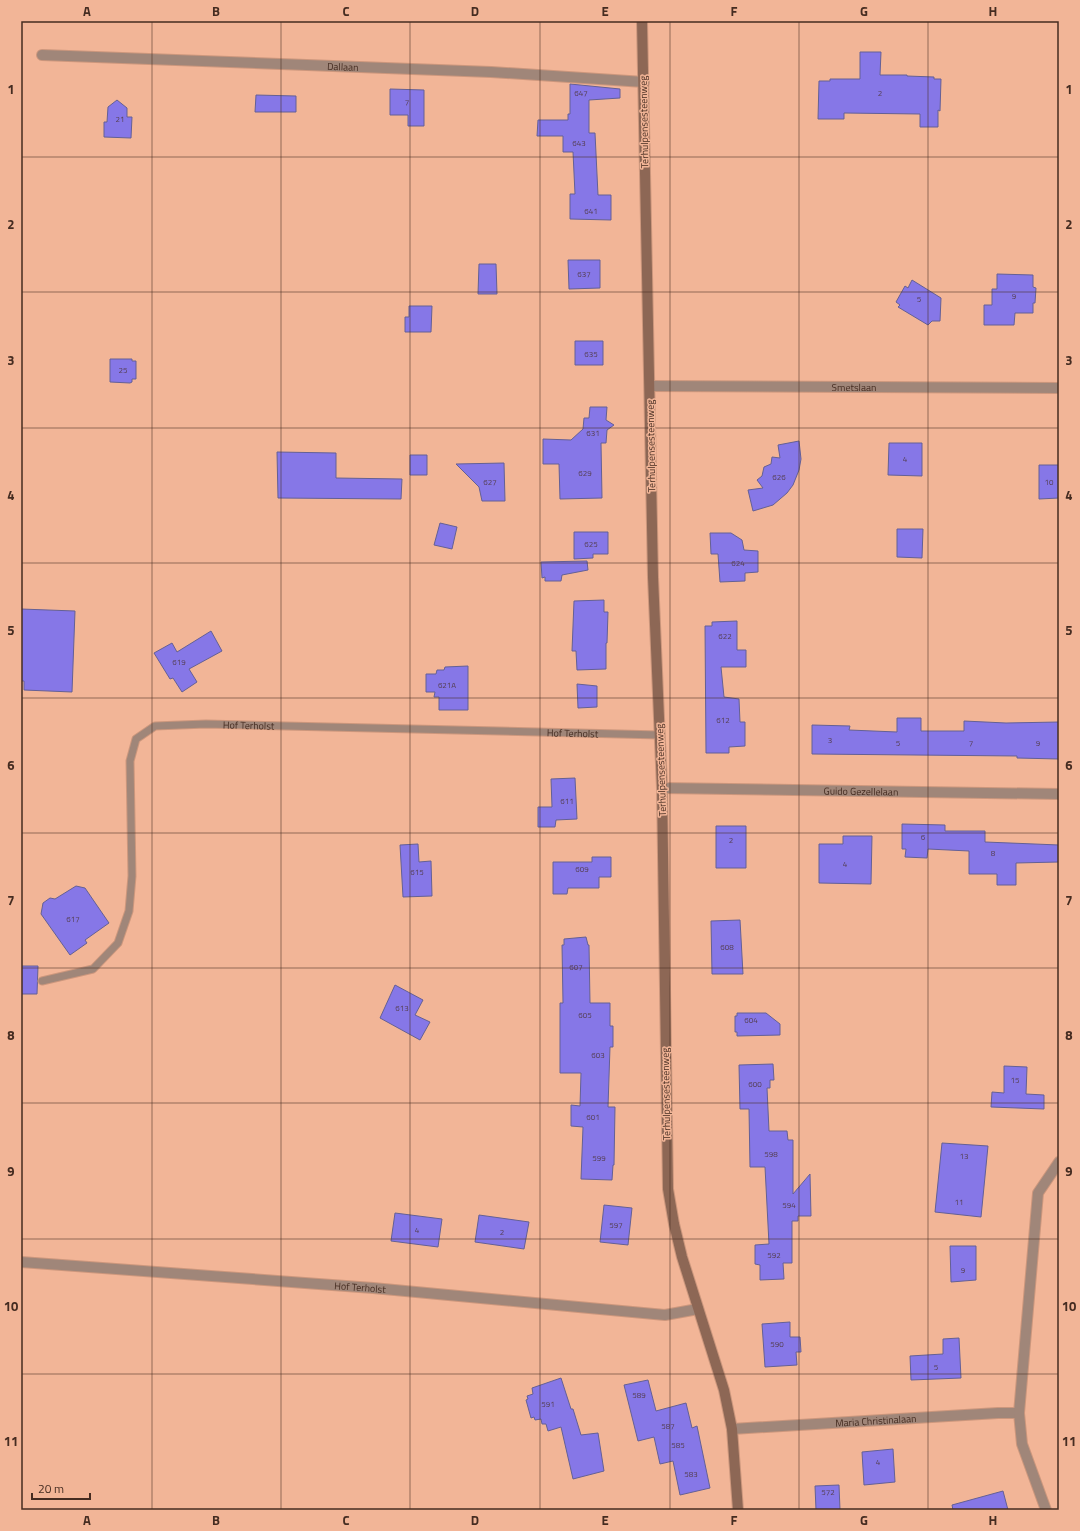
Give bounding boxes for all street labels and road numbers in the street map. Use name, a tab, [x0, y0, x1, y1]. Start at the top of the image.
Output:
street label: Dallaan	[327, 58, 359, 74]
street label: Terhulpensesteenweg	[636, 76, 652, 168]
street label: Smetslaan	[832, 379, 876, 395]
street label: Terhulpensesteenweg	[643, 400, 659, 492]
street label: Hof Terholst	[223, 717, 275, 733]
street label: Terhulpensesteenweg	[652, 723, 670, 817]
street label: Hof Terholst	[547, 725, 599, 741]
street label: Guido Gezellelaan	[824, 783, 898, 799]
street label: Terhulpensesteenweg	[658, 1048, 674, 1140]
street label: Hof Terholst	[334, 1278, 387, 1297]
street label: Maria Christinalaan	[835, 1410, 917, 1430]

